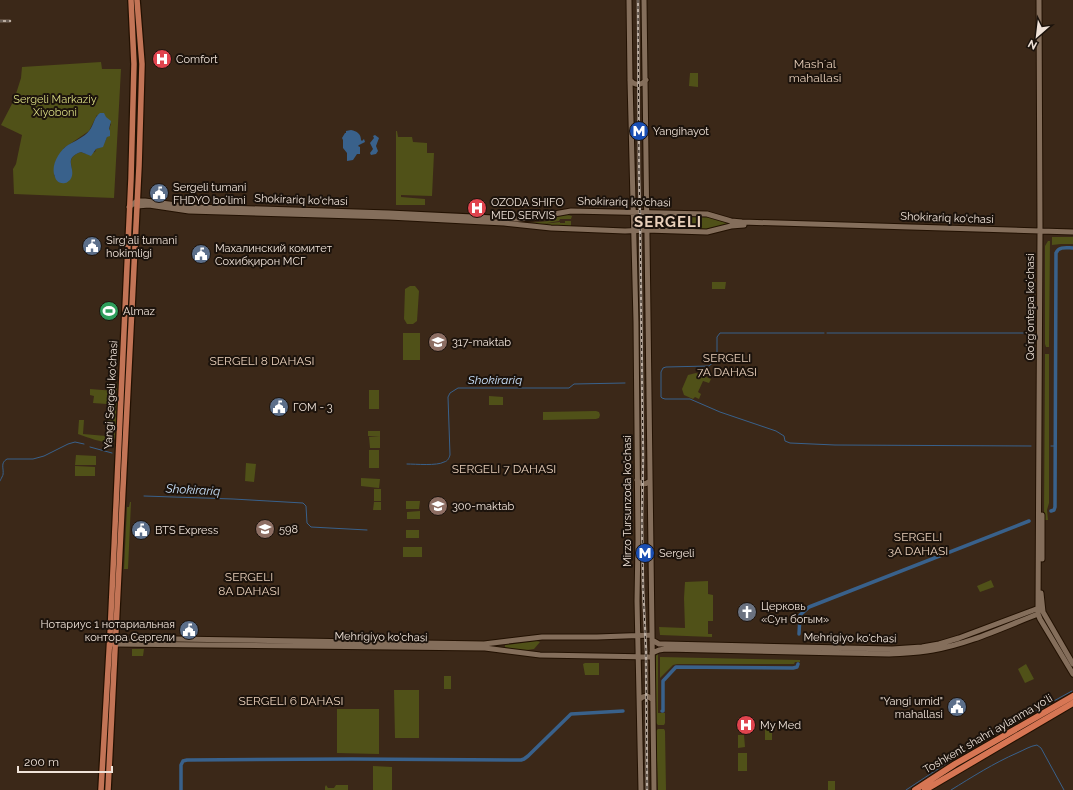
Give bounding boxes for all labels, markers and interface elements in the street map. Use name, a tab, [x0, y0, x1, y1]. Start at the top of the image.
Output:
north arrow	[1017, 16, 1057, 56]
text: N	[1026, 37, 1039, 52]
hospital icon: Comfort	[151, 48, 173, 70]
place label: Comfort	[176, 53, 218, 66]
district label: Mashʼal mahallasi	[789, 57, 841, 85]
park label: Sergeli Markaziy Xiyoboni	[13, 93, 97, 119]
metro station icon: Yangihayot	[628, 120, 650, 142]
place label: Yangihayot	[653, 125, 709, 138]
place label: Sergeli tumani FHDYO boʻlimi	[173, 181, 246, 207]
public building icon: Sergeli tumani FHDYO boʻlimi	[148, 182, 170, 204]
street label: Shokirariq ko'chasi	[254, 192, 348, 208]
street label: Shokirariq ko'chasi	[577, 195, 671, 209]
place label: OZODA SHIFO MED SERVIS	[491, 196, 564, 222]
hospital icon: OZODA SHIFO MED SERVIS	[466, 197, 488, 219]
street label: Shokirariq ko'chasi	[900, 210, 994, 226]
district label: SERGELI	[634, 213, 702, 231]
place label: Sirg'ali tumani hokimligi	[106, 234, 177, 260]
public building icon: Sirg'ali tumani hokimligi	[81, 235, 103, 257]
place label: Махалинский комитет Сохибқирон МСГ	[215, 242, 333, 268]
public building icon: Махалинский комитет Сохибқирон МСГ	[190, 243, 212, 265]
street label: Qoʻrgʻontepa koʻchasi	[1024, 253, 1037, 361]
sports icon: Almaz	[98, 300, 120, 322]
place label: Almaz	[123, 305, 156, 318]
school or university icon: 317-maktab	[427, 331, 449, 353]
place label: 317-maktab	[452, 336, 511, 349]
street label: Yangi Sergeli ko'chasi	[102, 340, 120, 450]
district label: SERGELI 7A DAHASI	[697, 351, 757, 379]
district label: SERGELI 8 DAHASI	[209, 354, 315, 368]
water label: Shokirariq	[467, 373, 522, 387]
public building icon: ГОМ - 3	[268, 396, 290, 418]
place label: ГОМ - 3	[293, 401, 333, 414]
street label: Mirzo Tursunzoda ko'chasi	[621, 435, 634, 567]
district label: SERGELI 7 DAHASI	[452, 462, 556, 476]
water label: Shokirariq	[164, 482, 221, 498]
school or university icon: 300-maktab	[427, 495, 449, 517]
place label: 300-maktab	[452, 500, 515, 513]
school or university icon: 598	[254, 518, 276, 540]
public building icon: BTS Express	[130, 519, 152, 541]
place label: 598	[279, 523, 298, 536]
place label: BTS Express	[155, 524, 218, 537]
district label: SERGELI 3A DAHASI	[888, 530, 948, 558]
metro station icon: Sergeli	[634, 542, 656, 564]
place label: Sergeli	[659, 547, 695, 560]
district label: SERGELI 8A DAHASI	[218, 570, 280, 598]
place label: Церковь «Сун богым»	[761, 600, 829, 626]
church icon: Церковь «Сун богым»	[736, 601, 758, 623]
place label: Нотариус 1 нотариальная контора Сергели	[41, 618, 175, 644]
public building icon: Нотариус 1 нотариальная контора Сергели	[178, 619, 200, 641]
street label: Mehrigiyo ko'chasi	[334, 630, 428, 644]
street label: Mehrigiyo ko'chasi	[803, 631, 897, 645]
street label: Toshkent shahri aylanma yoʻli	[921, 692, 1055, 776]
district label: SERGELI 6 DAHASI	[238, 694, 344, 708]
place label: "Yangi umid" mahallasi	[880, 695, 943, 721]
public building icon: "Yangi umid" mahallasi	[946, 696, 968, 718]
hospital icon: My Med	[735, 714, 757, 736]
place label: My Med	[760, 719, 801, 732]
scale bar	[18, 748, 112, 774]
text: 200 m	[24, 755, 59, 769]

